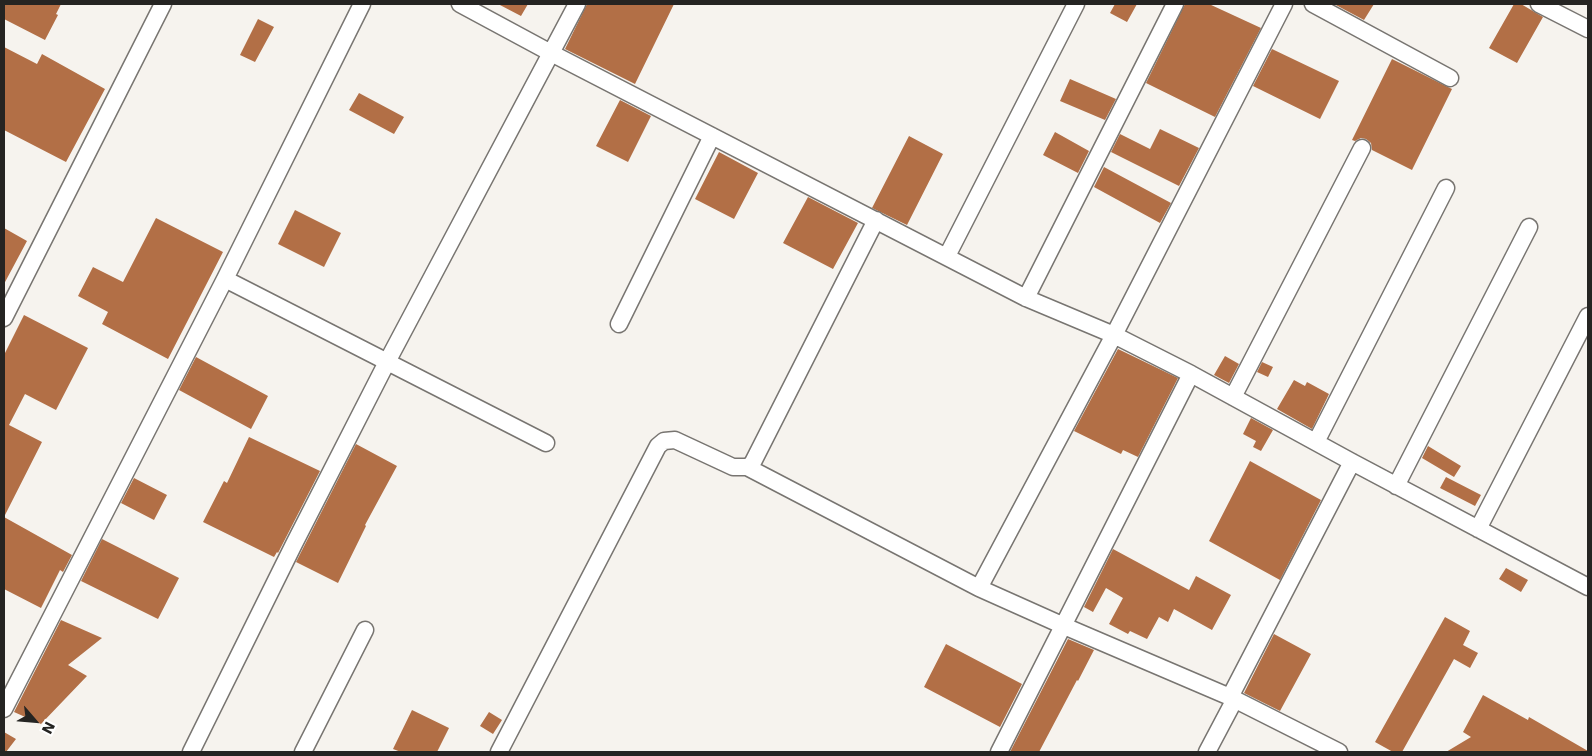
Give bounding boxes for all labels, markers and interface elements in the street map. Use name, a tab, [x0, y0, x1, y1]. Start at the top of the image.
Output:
north arrow	[10, 696, 60, 746]
text: N	[39, 719, 58, 737]

